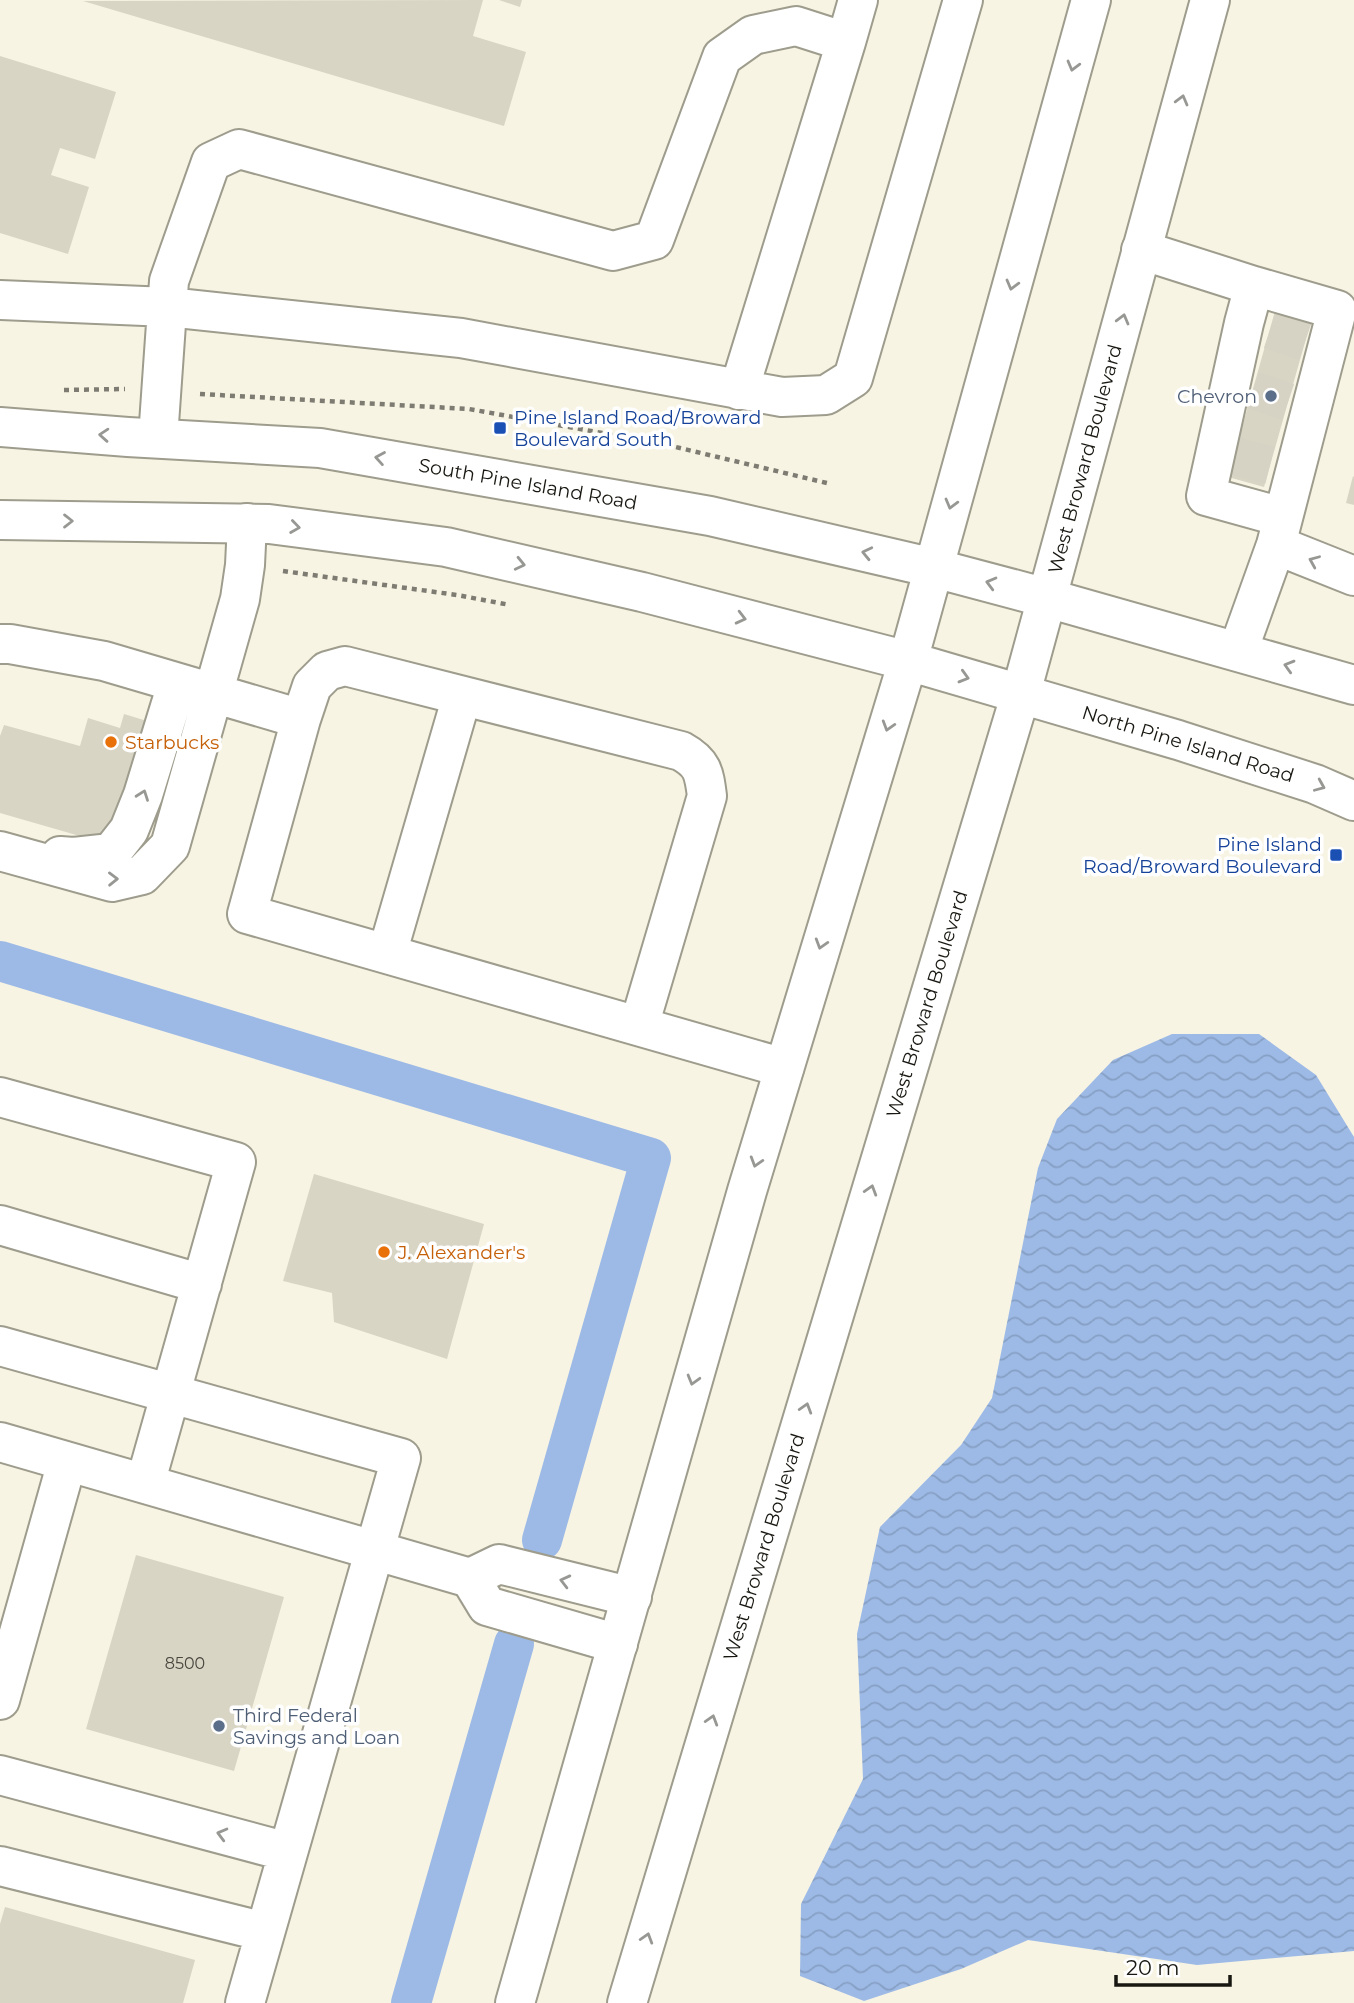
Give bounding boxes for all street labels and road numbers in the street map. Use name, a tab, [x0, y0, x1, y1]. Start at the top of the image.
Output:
street label: West Broward Boulevard	[1043, 342, 1127, 576]
street label: South Pine Island Road	[417, 453, 639, 515]
street label: North Pine Island Road	[1079, 701, 1297, 787]
street label: West Broward Boulevard	[881, 888, 973, 1120]
street label: West Broward Boulevard	[718, 1431, 810, 1663]

